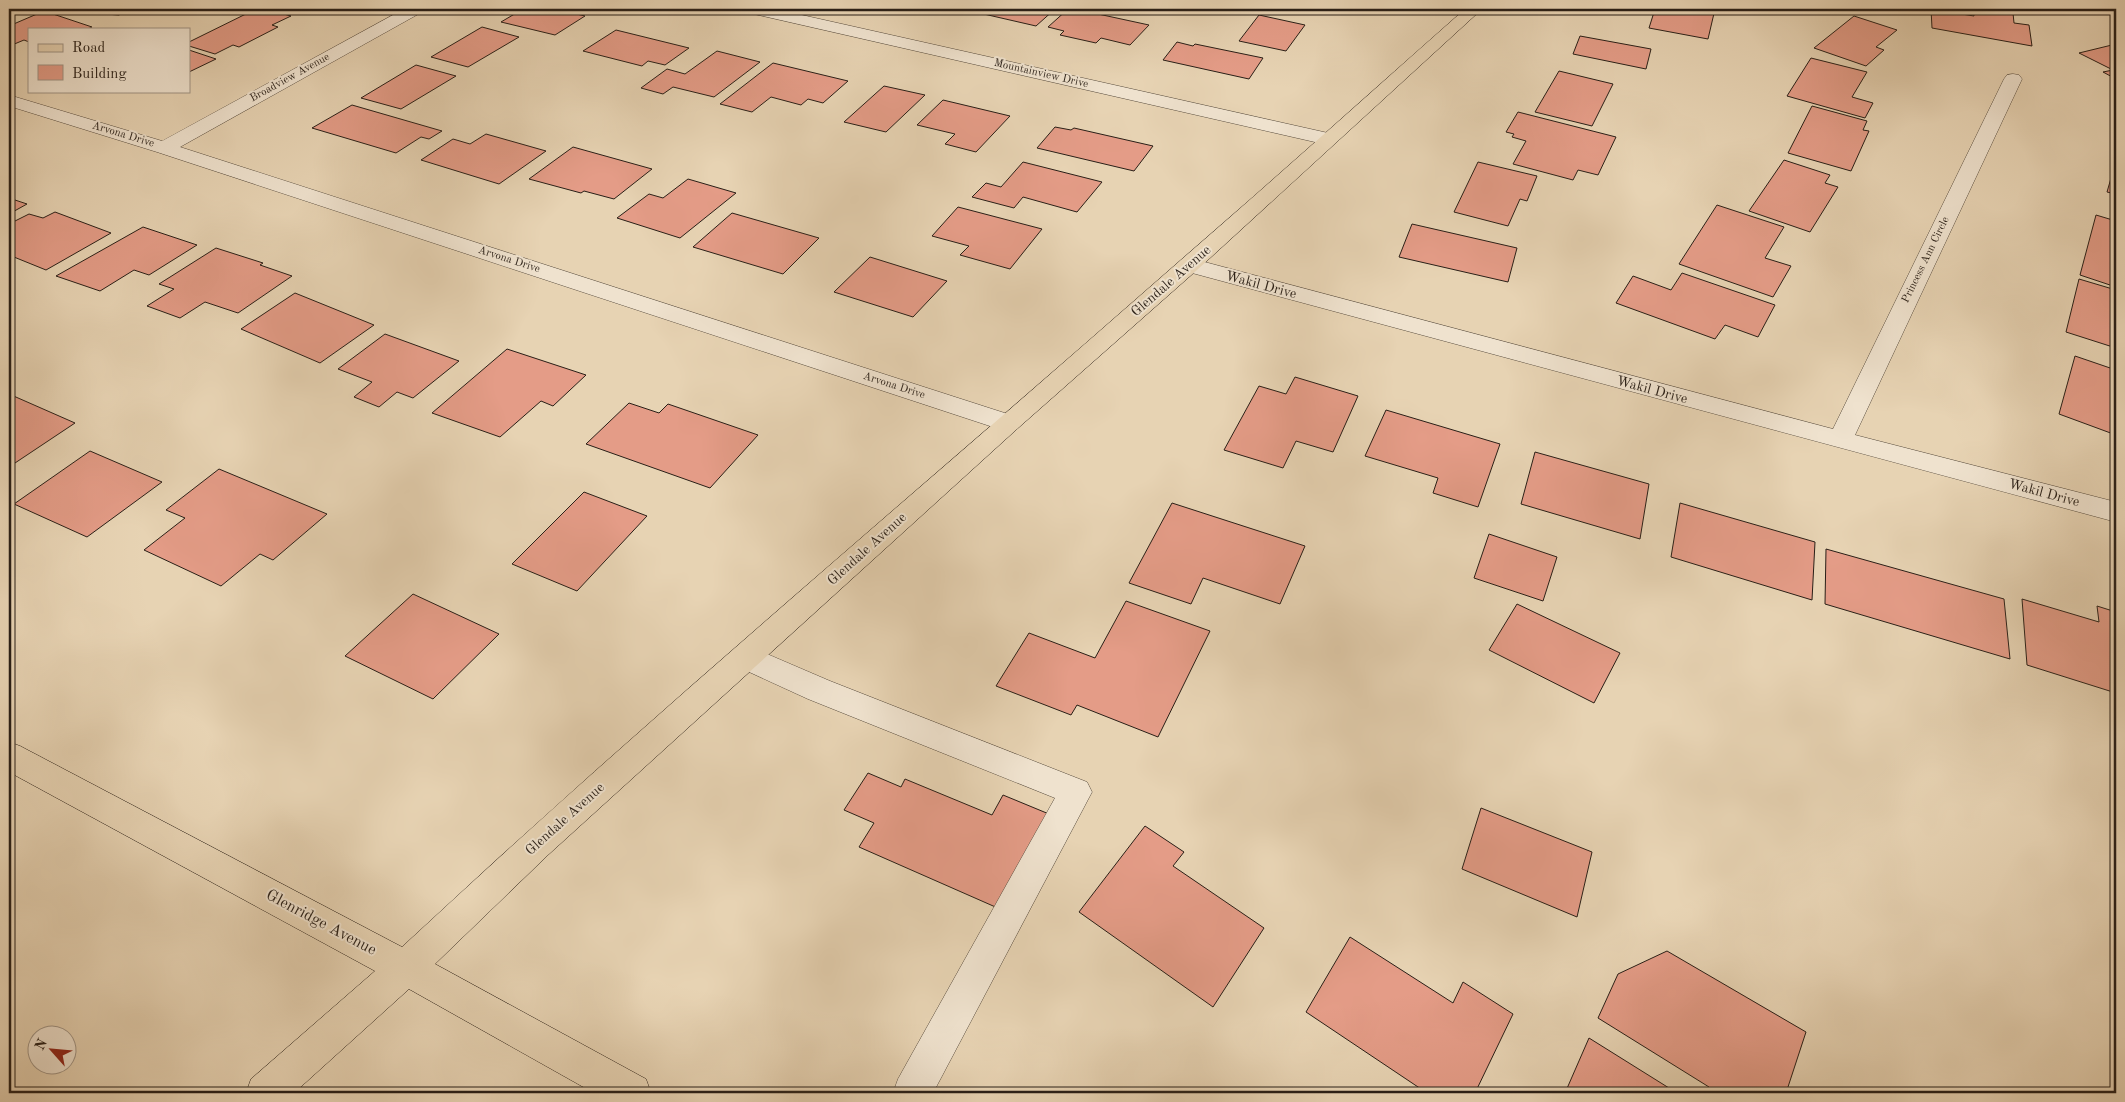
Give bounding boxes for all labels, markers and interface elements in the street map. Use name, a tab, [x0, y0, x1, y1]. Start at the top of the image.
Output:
legend	[28, 28, 190, 92]
text: Road	[72, 41, 106, 56]
street label: Broadview Avenue	[248, 52, 332, 104]
street label: Mountainview Drive	[993, 58, 1089, 90]
text: Building	[72, 67, 127, 82]
street label: Arvona Drive	[91, 120, 155, 150]
street label: Princess Ann Circle	[1900, 215, 1952, 305]
street label: Glendale Avenue	[1128, 243, 1214, 319]
street label: Arvona Drive	[477, 245, 541, 275]
street label: Wakil Drive	[1224, 269, 1298, 301]
street label: Arvona Drive	[862, 371, 926, 401]
street label: Wakil Drive	[1615, 374, 1689, 406]
street label: Wakil Drive	[2007, 477, 2081, 509]
street label: Glendale Avenue	[825, 510, 909, 588]
street label: Glendale Avenue	[523, 780, 607, 858]
street label: Glenridge Avenue	[263, 887, 379, 959]
north arrow	[28, 1024, 78, 1074]
text: N	[33, 1036, 50, 1052]

